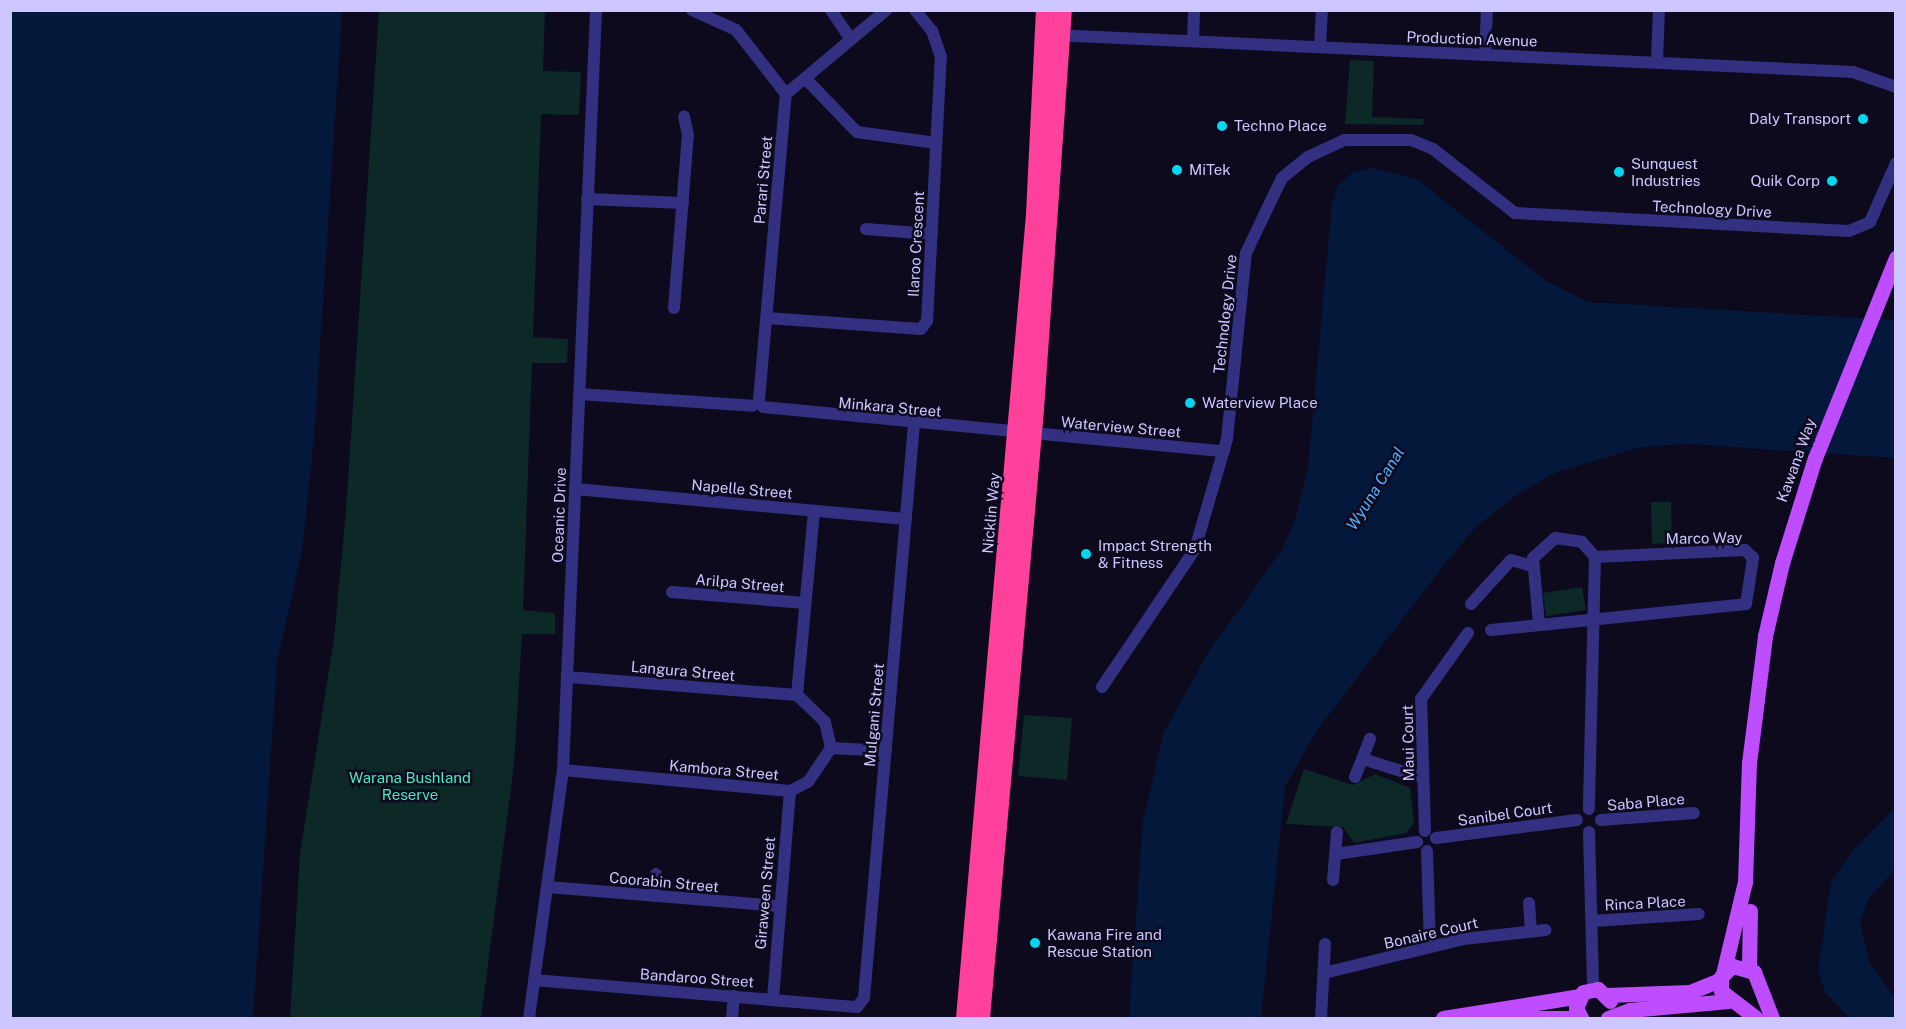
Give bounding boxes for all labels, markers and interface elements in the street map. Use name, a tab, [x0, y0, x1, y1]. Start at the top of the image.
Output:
street label: Production Avenue	[1406, 28, 1538, 50]
place label: Daly Transport	[1749, 110, 1851, 128]
marker: Daly Transport	[1856, 112, 1870, 126]
place label: Techno Place	[1234, 117, 1327, 135]
marker: Techno Place	[1215, 119, 1229, 133]
street label: Parari Street	[750, 135, 776, 225]
place label: Sunquest Industries	[1631, 154, 1700, 189]
place label: MiTek	[1189, 161, 1231, 179]
marker: MiTek	[1170, 163, 1184, 177]
marker: Sunquest Industries	[1612, 165, 1626, 179]
place label: Quik Corp	[1751, 172, 1820, 190]
marker: Quik Corp	[1825, 174, 1839, 188]
street label: Ilaroo Crescent	[904, 190, 928, 298]
street label: Technology Drive	[1652, 197, 1772, 221]
street label: Technology Drive	[1210, 254, 1240, 374]
street label: Minkara Street	[838, 394, 942, 420]
place label: Waterview Place	[1202, 394, 1318, 412]
marker: Waterview Place	[1183, 396, 1197, 410]
street label: Waterview Street	[1060, 413, 1182, 441]
street label: Kawana Way	[1772, 415, 1820, 505]
water label: Wyuna Canal	[1343, 444, 1409, 534]
street label: Oceanic Drive	[548, 467, 570, 563]
street label: Nicklin Way	[978, 471, 1004, 555]
street label: Napelle Street	[691, 476, 793, 502]
street label: Marco Way	[1665, 528, 1743, 548]
place label: Impact Strength & Fitness	[1098, 536, 1212, 571]
marker: Impact Strength & Fitness	[1079, 547, 1093, 561]
street label: Arilpa Street	[695, 570, 785, 596]
street label: Langura Street	[630, 657, 736, 685]
street label: Mulgani Street	[861, 662, 887, 768]
street label: Maui Court	[1398, 704, 1418, 782]
street label: Kambora Street	[668, 756, 780, 784]
park label: Warana Bushland Reserve	[349, 768, 471, 803]
street label: Saba Place	[1606, 790, 1686, 814]
street label: Sanibel Court	[1456, 798, 1554, 830]
street label: Giraween Street	[751, 836, 779, 950]
street label: Coorabin Street	[608, 868, 720, 896]
street label: Rinca Place	[1604, 892, 1686, 914]
street label: Bonaire Court	[1382, 913, 1480, 953]
place label: Kawana Fire and Rescue Station	[1047, 925, 1162, 960]
marker: Kawana Fire and Rescue Station	[1028, 936, 1042, 950]
street label: Bandaroo Street	[639, 965, 755, 991]

